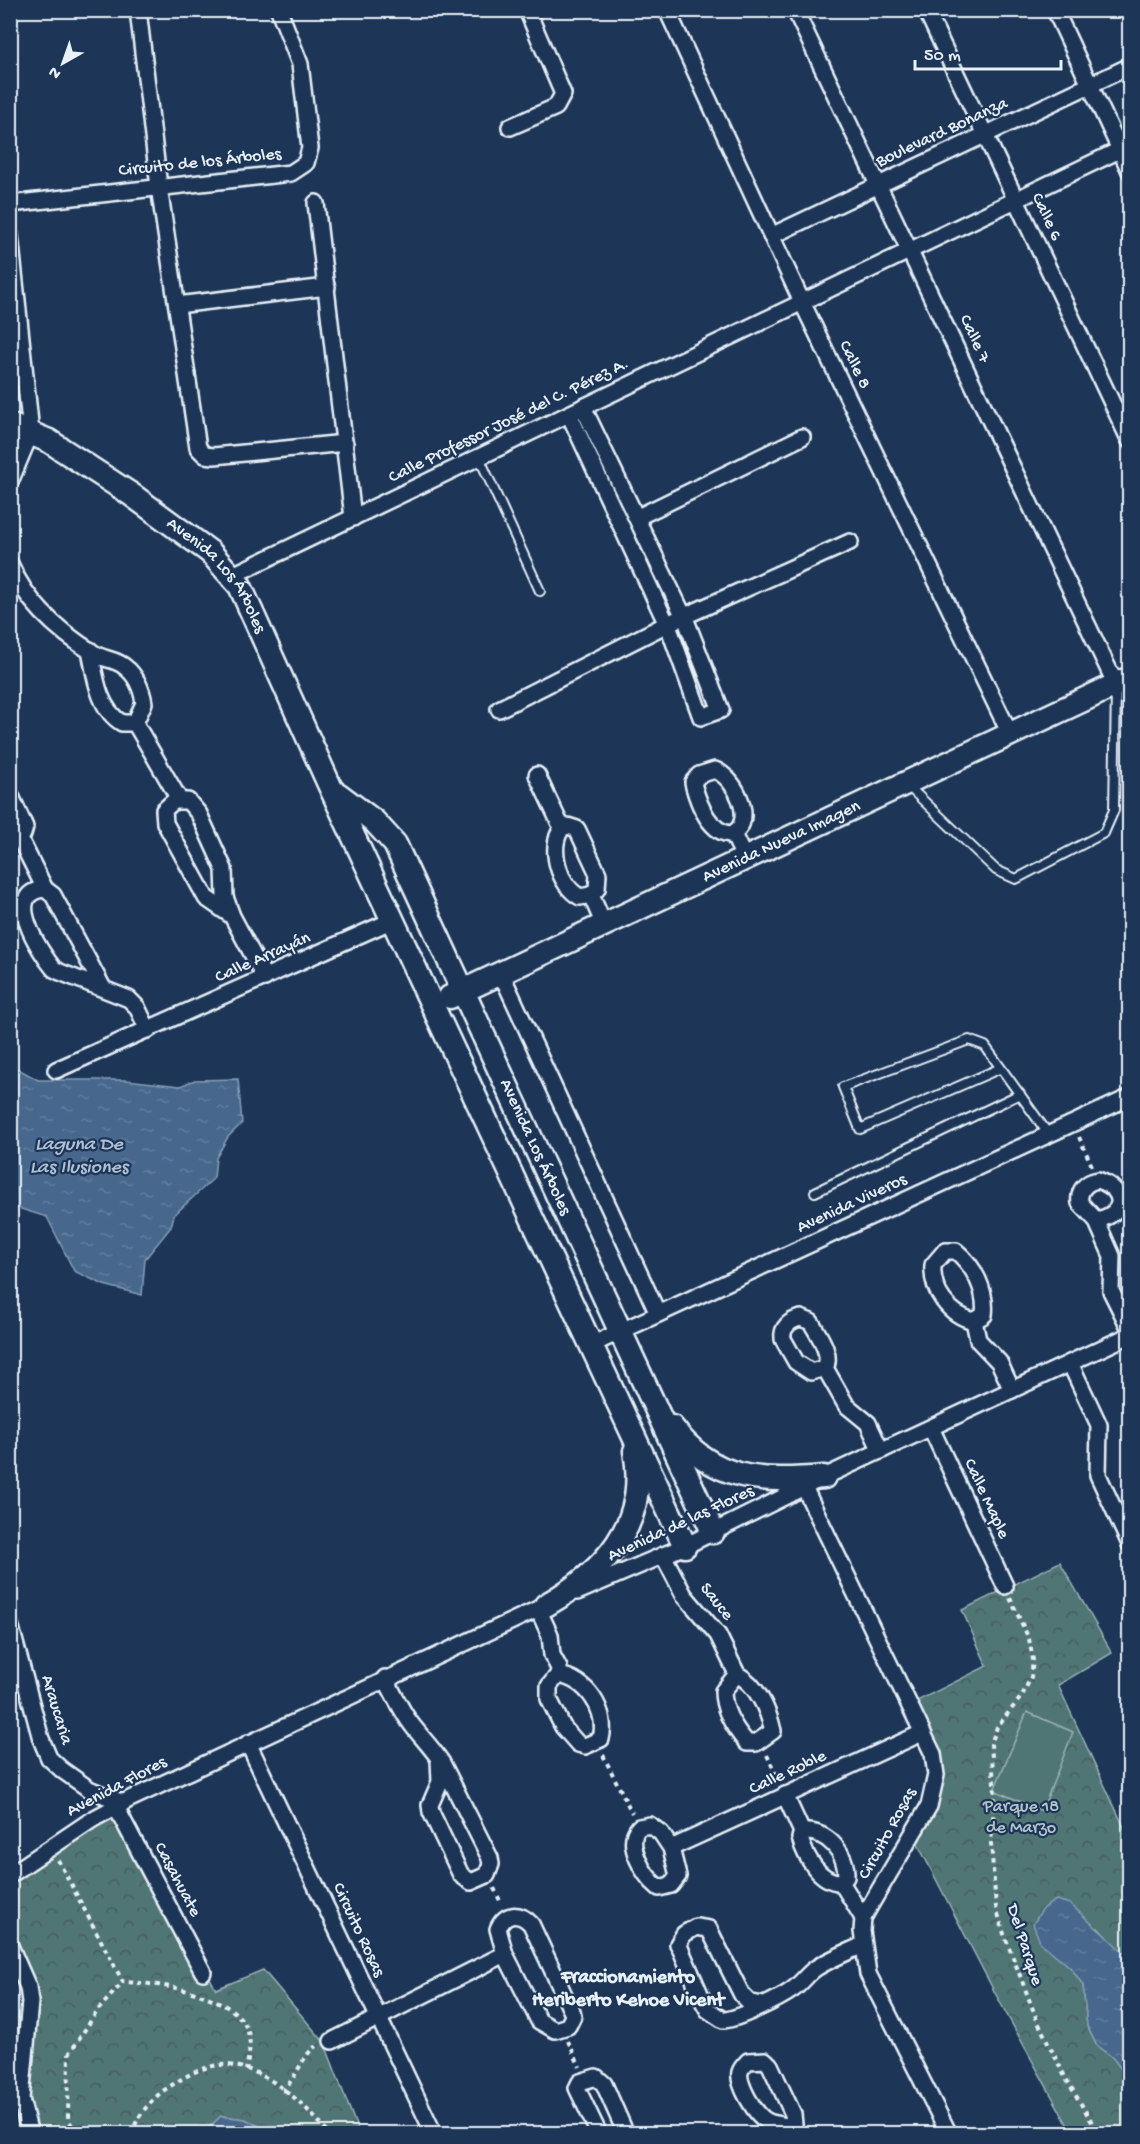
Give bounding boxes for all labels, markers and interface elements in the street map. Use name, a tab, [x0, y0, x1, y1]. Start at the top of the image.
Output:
north arrow	[33, 33, 93, 93]
scale bar	[915, 33, 1060, 71]
text: 50 m	[924, 46, 961, 67]
text: N	[45, 61, 66, 82]
street label: Boulevard Bonanza	[872, 93, 1012, 173]
street label: Circuito de los Árboles	[118, 143, 284, 182]
street label: Calle 6	[1026, 190, 1067, 245]
street label: Calle 7	[954, 312, 994, 367]
street label: Calle 8	[833, 337, 875, 393]
street label: Calle Professor José del C. Pérez A.	[385, 353, 633, 489]
street label: Avenida Los Árboles	[162, 513, 271, 638]
street label: Avenida Nueva Imagen	[699, 795, 864, 888]
street label: Calle Arrayán	[212, 927, 314, 988]
street label: Avenida Los Árboles	[495, 1076, 576, 1220]
water label: Laguna De Las Ilusiones	[30, 1134, 130, 1180]
street label: Avenida Viveros	[794, 1169, 911, 1239]
street label: Calle Maple	[958, 1456, 1014, 1543]
street label: Avenida de las Flores	[605, 1480, 759, 1567]
street label: Sauce	[695, 1579, 738, 1626]
street label: Araucaria	[35, 1673, 77, 1748]
street label: Calle Roble	[746, 1746, 831, 1800]
street label: Avenida Flores	[64, 1751, 172, 1822]
street label: Circuito Rosas	[854, 1783, 922, 1883]
park label: Parque 18 de Marzo	[982, 1797, 1059, 1839]
street label: Casahuate	[149, 1839, 206, 1921]
street label: Circuito Rosas	[327, 1880, 390, 1982]
street label: Del Parque	[1001, 1901, 1047, 1989]
district label: Fraccionamiento Heriberto Kehoe Vicent	[532, 1967, 726, 2013]

